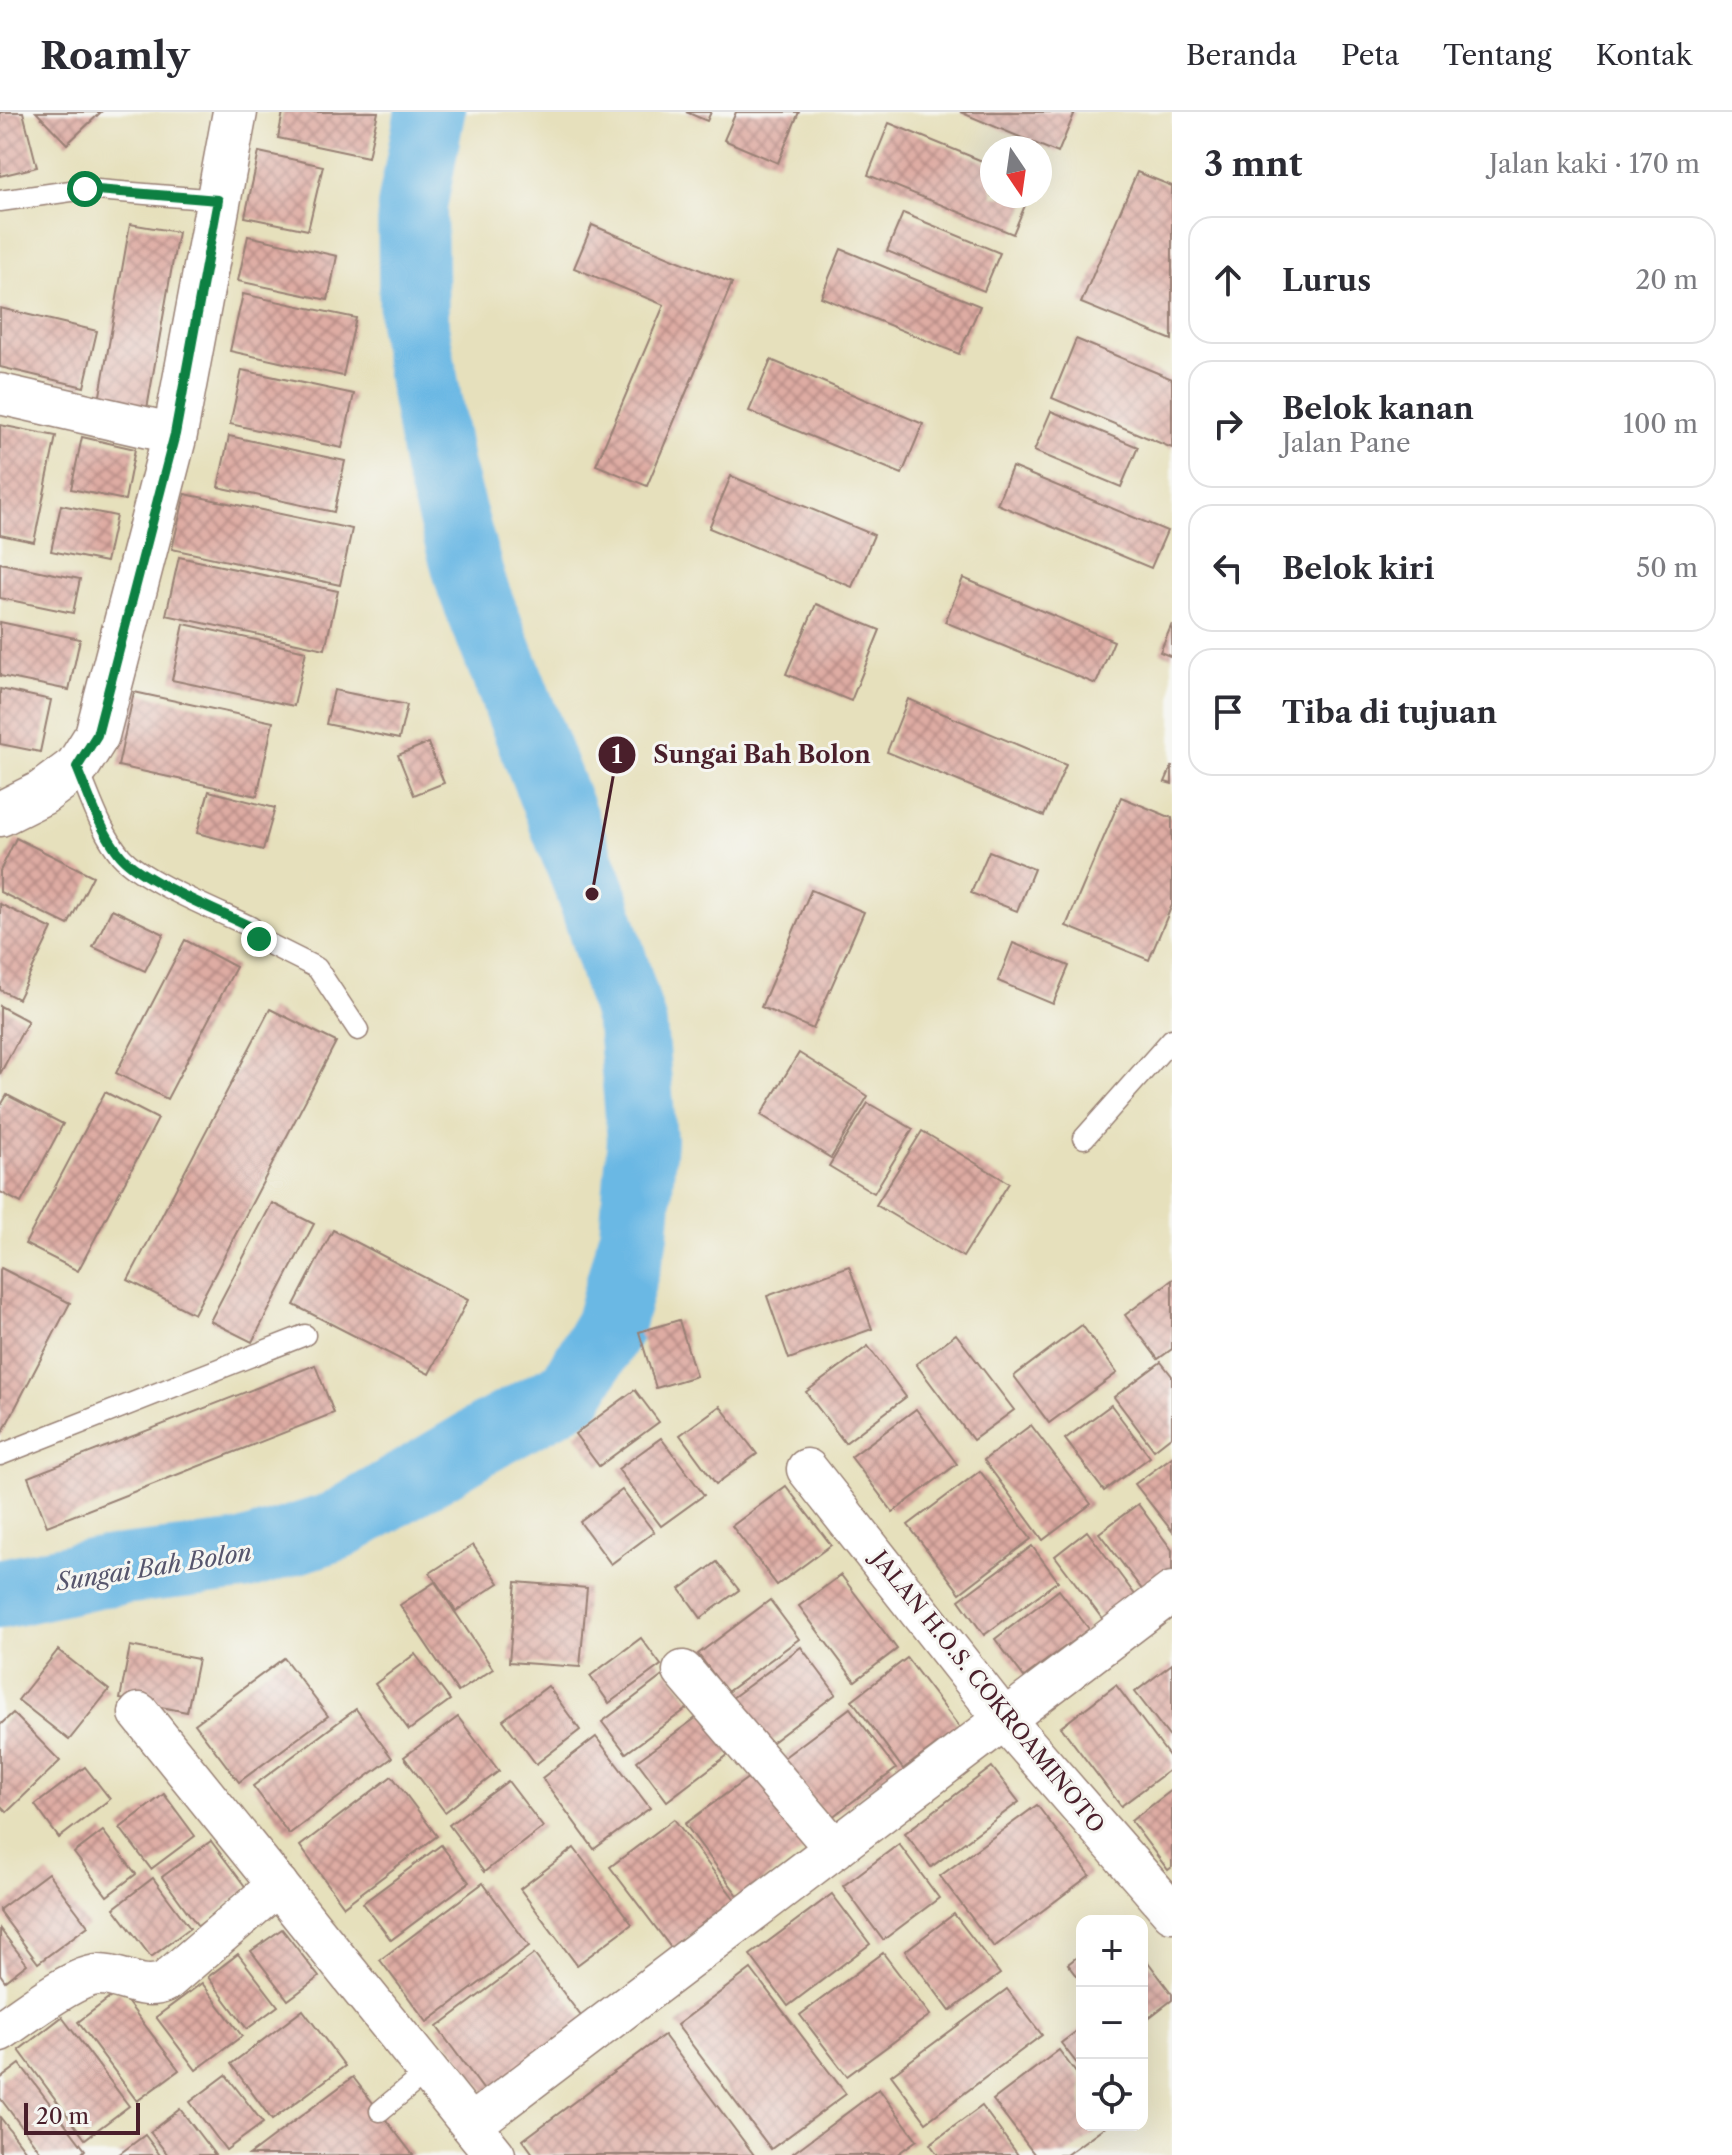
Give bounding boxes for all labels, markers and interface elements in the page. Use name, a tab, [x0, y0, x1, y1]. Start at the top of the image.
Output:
text: Roamly	[40, 32, 189, 79]
text: Beranda	[1186, 38, 1297, 72]
text: Peta	[1341, 38, 1399, 72]
text: Tentang	[1443, 38, 1552, 72]
text: Kontak	[1596, 38, 1692, 72]
north arrow	[980, 136, 1052, 208]
text: 3 mnt	[1204, 143, 1302, 185]
text: Jalan kaki · 170 m	[1489, 148, 1700, 180]
route start	[67, 171, 103, 207]
icon: ahead	[1206, 258, 1250, 302]
text: Lurus	[1282, 262, 1371, 299]
text: 20 m	[1635, 264, 1698, 296]
text: Belok kanan	[1282, 390, 1474, 427]
icon: right	[1206, 402, 1250, 446]
text: 100 m	[1623, 408, 1698, 440]
text: Jalan Pane	[1282, 427, 1411, 459]
icon: left	[1206, 546, 1250, 590]
text: Belok kiri	[1282, 550, 1434, 587]
text: 50 m	[1636, 552, 1698, 584]
icon: arrive	[1206, 690, 1250, 734]
text: Tiba di tujuan	[1282, 694, 1497, 731]
callout: Sungai Bah Bolon	[597, 731, 887, 779]
text: 1	[612, 740, 623, 769]
text: Sungai Bah Bolon	[653, 740, 871, 769]
route end	[241, 921, 277, 957]
water label: Sungai Bah Bolon	[52, 1537, 254, 1597]
street label: JALAN H.O.S. COKROAMINOTO	[864, 1543, 1110, 1838]
map controls	[1076, 1915, 1148, 2131]
button: +	[1076, 1915, 1148, 1987]
button: −	[1076, 1987, 1148, 2059]
button: locate	[1076, 2059, 1148, 2131]
scale bar	[24, 2099, 140, 2135]
text: 20 m	[36, 2103, 89, 2130]

